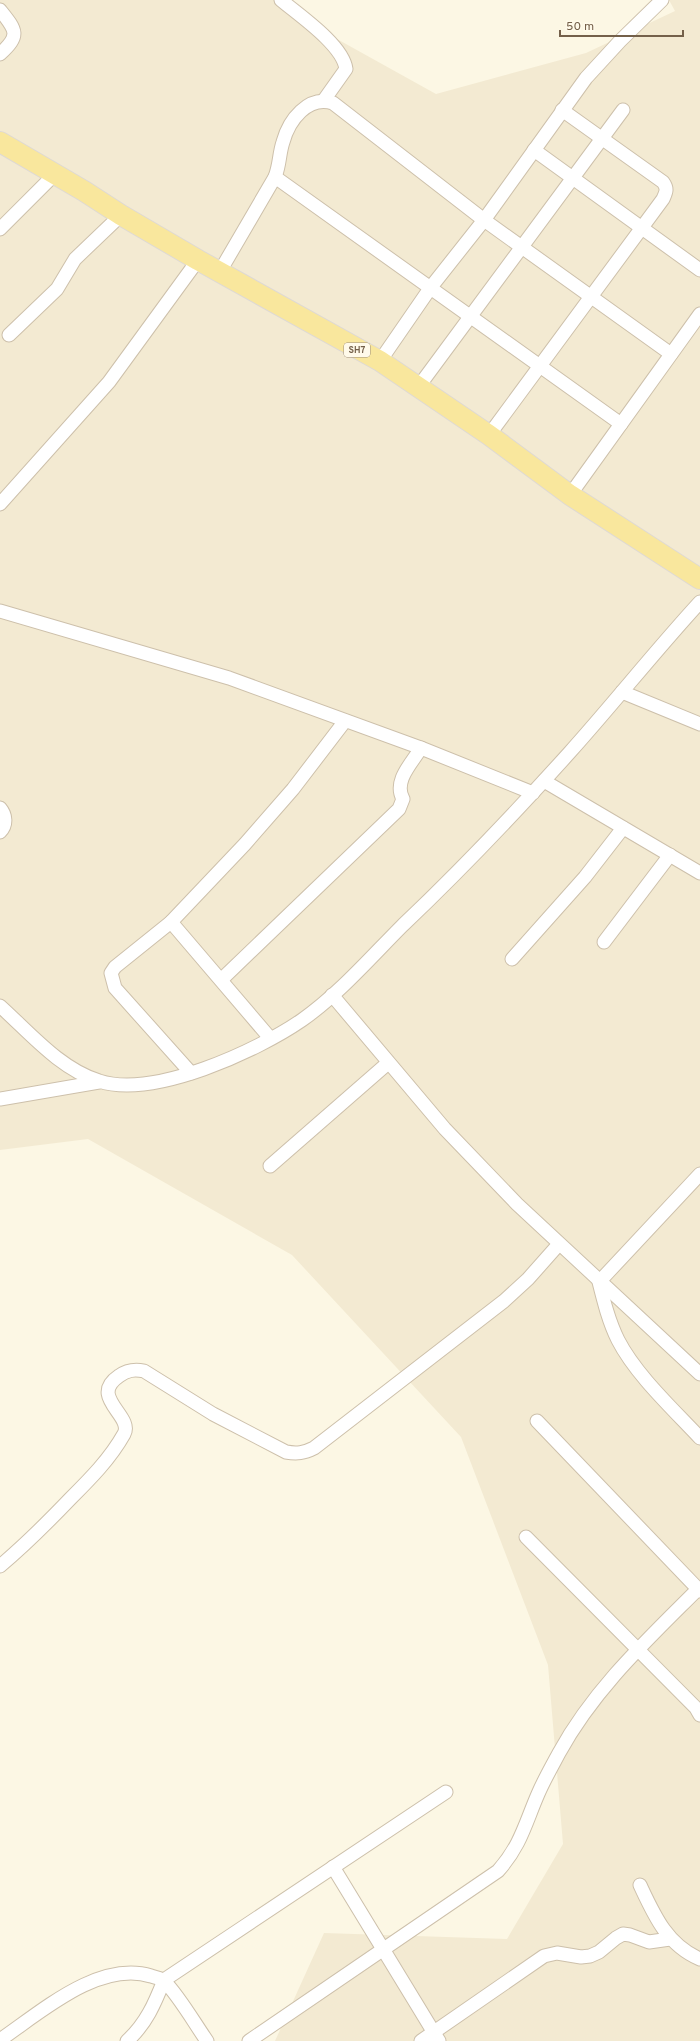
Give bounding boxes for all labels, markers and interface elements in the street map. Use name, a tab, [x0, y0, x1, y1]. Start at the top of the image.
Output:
scale bar	[560, 12, 683, 38]
text: 50 m	[566, 19, 594, 35]
road number: SH7	[344, 343, 370, 357]

